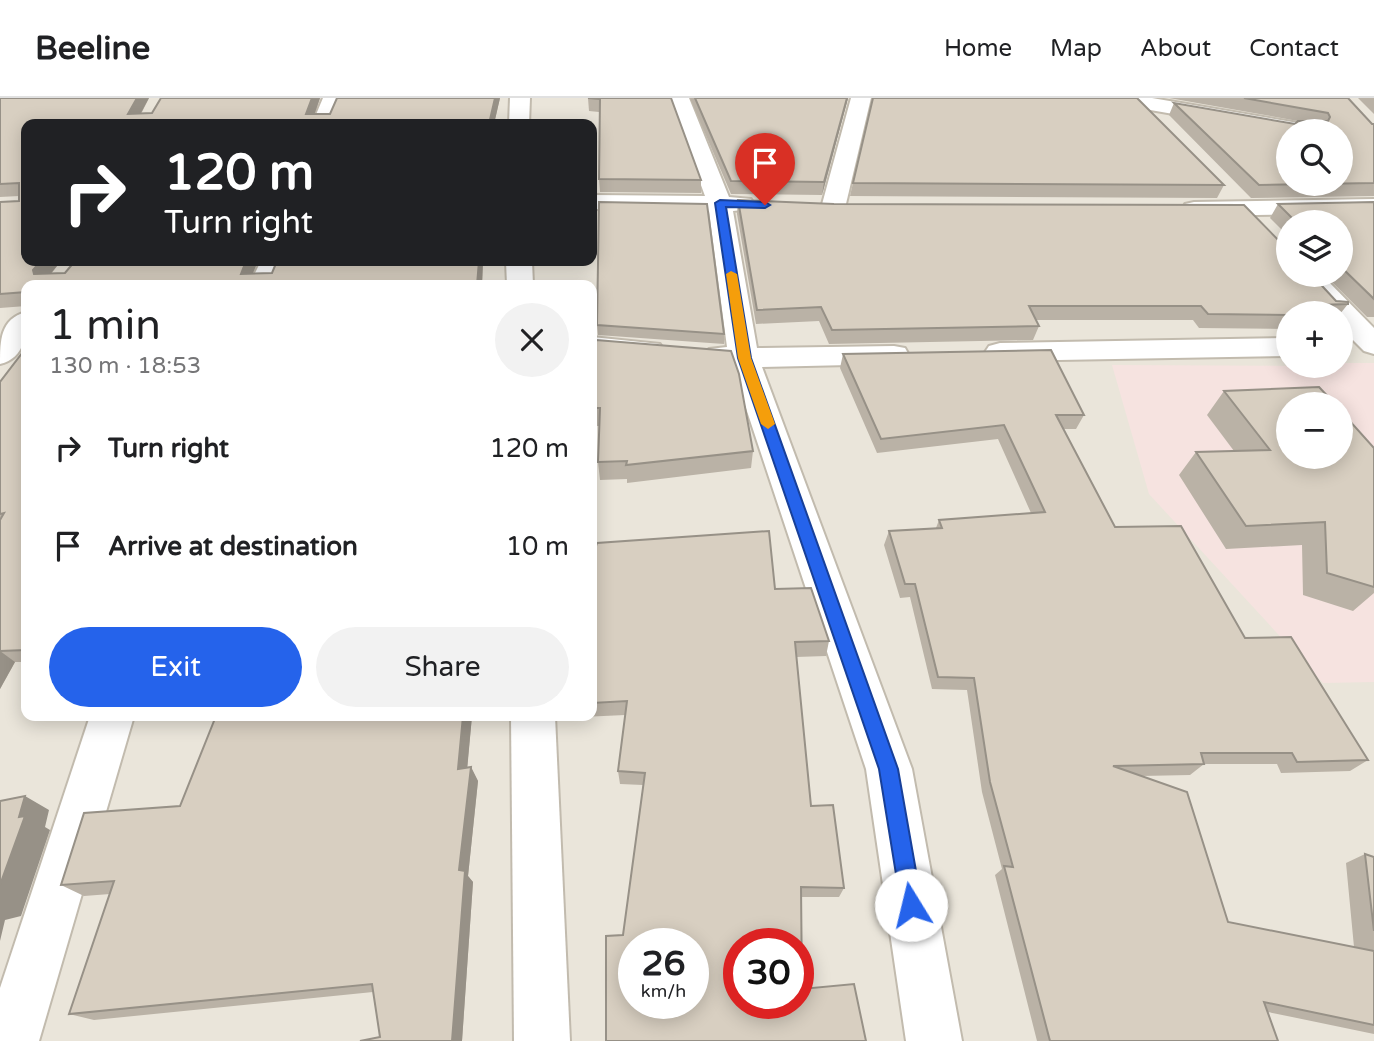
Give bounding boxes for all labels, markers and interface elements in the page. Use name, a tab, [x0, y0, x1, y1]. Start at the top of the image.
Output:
text: Beeline	[35, 29, 150, 68]
text: Home	[944, 34, 1012, 63]
text: Map	[1050, 34, 1102, 63]
text: About	[1140, 34, 1211, 63]
text: Contact	[1249, 34, 1339, 63]
map controls	[1276, 119, 1353, 469]
button: search	[1276, 119, 1353, 196]
pin	[735, 133, 795, 205]
text: 120 m	[164, 144, 314, 203]
icon: arrive	[746, 144, 784, 182]
icon: right	[49, 147, 140, 238]
text: Turn right	[164, 204, 313, 242]
button: layers	[1276, 210, 1353, 287]
text: 1 min	[49, 300, 161, 351]
button: +	[1276, 301, 1353, 378]
button: close	[495, 303, 569, 377]
text: 130 m · 18:53	[49, 352, 201, 380]
button: −	[1276, 392, 1353, 469]
icon: right	[49, 429, 87, 467]
text: Turn right	[108, 433, 229, 464]
text: 120 m	[489, 433, 569, 464]
icon: arrive	[49, 527, 87, 565]
text: Arrive at destination	[108, 531, 358, 562]
text: 10 m	[506, 531, 569, 562]
button: Exit	[49, 627, 302, 707]
button: Share	[316, 627, 569, 707]
position arrow	[874, 868, 948, 942]
speed limit sign: 30	[723, 928, 814, 1019]
text: 26	[642, 943, 685, 985]
text: km/h	[641, 980, 686, 1002]

